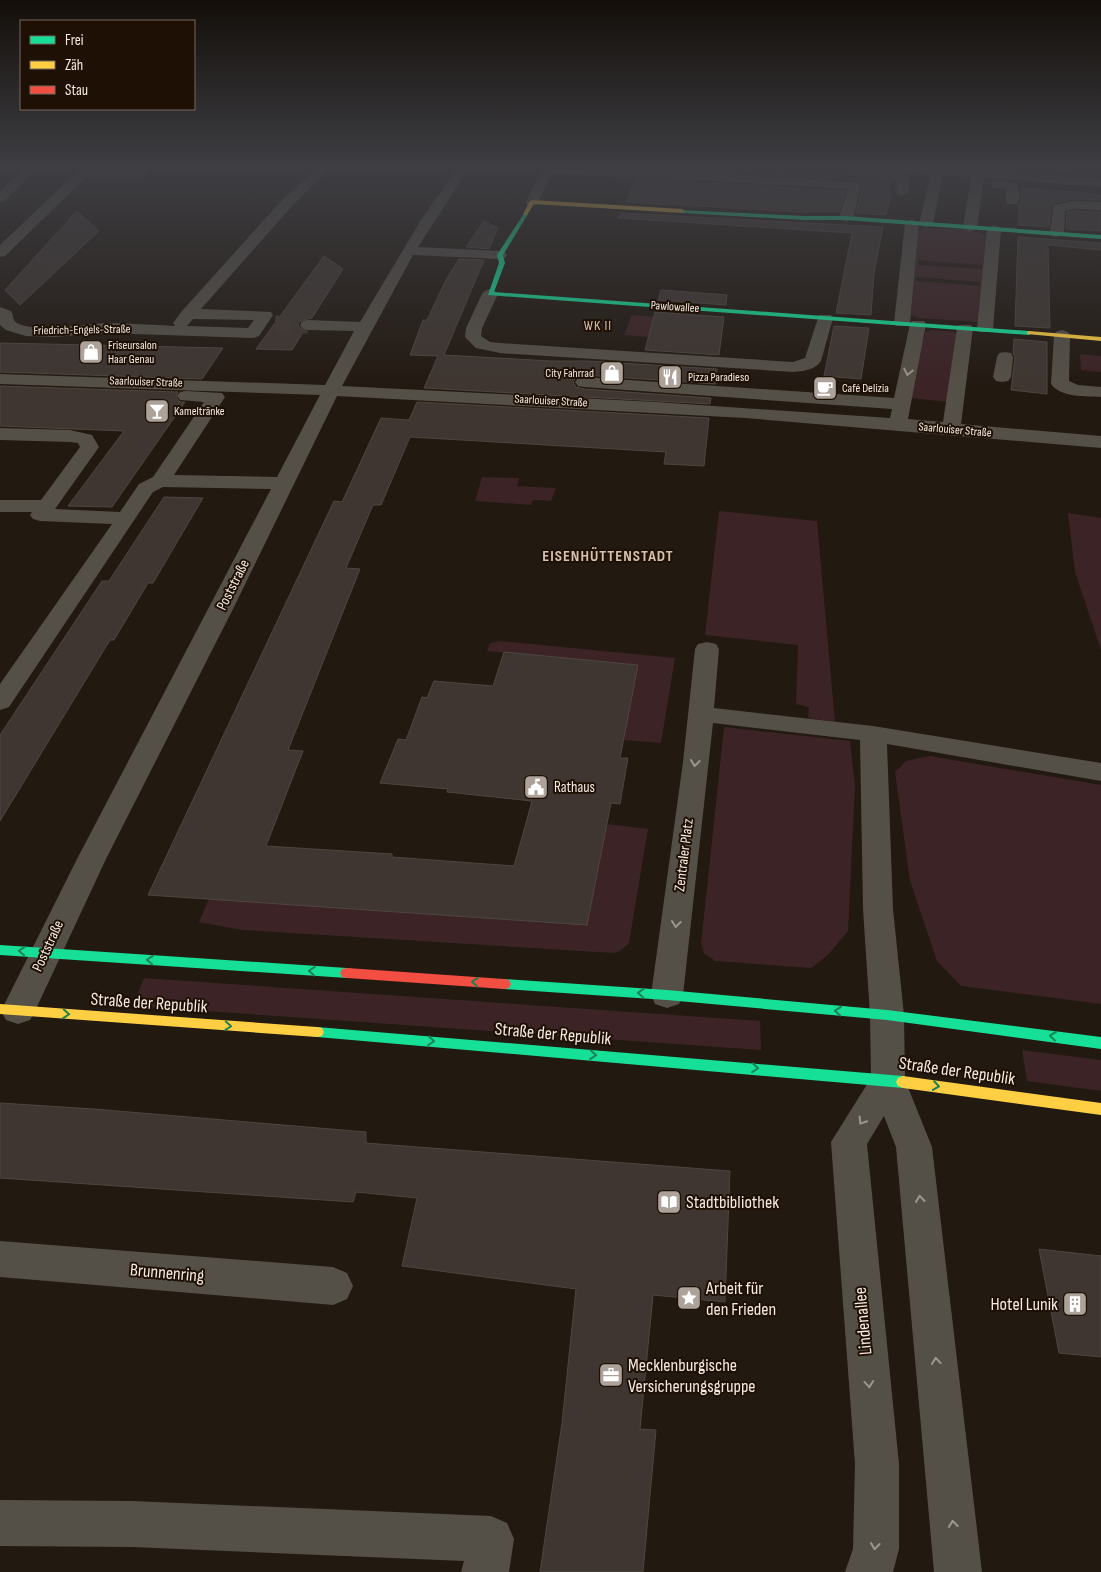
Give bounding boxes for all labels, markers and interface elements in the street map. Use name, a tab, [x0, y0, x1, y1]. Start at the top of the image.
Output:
legend	[20, 20, 195, 110]
text: Frei	[65, 31, 84, 50]
text: Zäh	[65, 56, 83, 75]
text: Stau	[65, 81, 88, 100]
street label: Pawlowallee	[650, 298, 700, 316]
district label: WK II	[584, 317, 612, 334]
street label: Friedrich-Engels-Straße	[33, 322, 131, 338]
place label: Friseursalon Haar Genau	[108, 338, 157, 367]
shop icon: Friseursalon Haar Genau	[78, 339, 104, 365]
shop icon: City Fahrrad	[599, 360, 625, 386]
restaurant icon: Pizza Paradieso	[657, 364, 683, 390]
place label: City Fahrrad	[545, 366, 594, 381]
one-way arrow	[904, 367, 914, 376]
place label: Pizza Paradieso	[688, 370, 749, 385]
street label: Saarlouiser Straße	[109, 373, 183, 391]
cafe icon: Café Delizia	[812, 375, 838, 401]
place label: Café Delizia	[842, 381, 889, 396]
street label: Saarlouiser Straße	[514, 392, 588, 410]
bar icon: Kameltränke	[144, 398, 170, 424]
place label: Kameltränke	[174, 404, 225, 419]
street label: Saarlouiser Straße	[918, 419, 992, 441]
district label: EISENHÜTTENSTADT	[542, 547, 674, 566]
street label: Poststraße	[212, 556, 254, 614]
one-way arrow	[690, 759, 701, 767]
public building icon: Rathaus	[523, 774, 549, 800]
place label: Rathaus	[554, 778, 595, 797]
street label: Zentraler Platz	[670, 817, 698, 893]
street label: Poststraße	[28, 917, 68, 975]
one-way arrow	[671, 921, 682, 929]
one-way arrow	[18, 946, 26, 957]
one-way arrow	[146, 955, 154, 966]
one-way arrow	[308, 966, 316, 977]
one-way arrow	[470, 976, 478, 987]
street label: Straße der Republik	[90, 988, 208, 1018]
one-way arrow	[637, 988, 645, 999]
one-way arrow	[834, 1005, 842, 1016]
one-way arrow	[63, 1009, 71, 1020]
street label: Straße der Republik	[494, 1018, 612, 1050]
one-way arrow	[225, 1020, 233, 1031]
one-way arrow	[1048, 1031, 1056, 1042]
one-way arrow	[427, 1036, 435, 1047]
one-way arrow	[589, 1049, 597, 1060]
street label: Straße der Republik	[898, 1052, 1017, 1090]
one-way arrow	[751, 1063, 759, 1074]
one-way arrow	[932, 1080, 940, 1091]
one-way arrow	[858, 1116, 868, 1125]
library icon: Stadtbibliothek	[656, 1189, 682, 1215]
place label: Stadtbibliothek	[686, 1192, 779, 1213]
one-way arrow	[915, 1195, 926, 1203]
street label: Brunnenring	[129, 1259, 205, 1287]
place label: Arbeit für den Frieden	[705, 1278, 776, 1320]
place icon: Arbeit für den Frieden	[676, 1285, 702, 1311]
street label: Lindenallee	[850, 1286, 876, 1356]
building icon: Hotel Lunik	[1062, 1291, 1088, 1317]
place label: Hotel Lunik	[990, 1294, 1058, 1315]
place label: Mecklenburgische Versicherungsgruppe	[628, 1355, 756, 1397]
one-way arrow	[931, 1356, 942, 1364]
office icon: Mecklenburgische Versicherungsgruppe	[598, 1362, 624, 1388]
one-way arrow	[863, 1380, 874, 1388]
one-way arrow	[948, 1519, 959, 1527]
one-way arrow	[870, 1542, 881, 1550]

